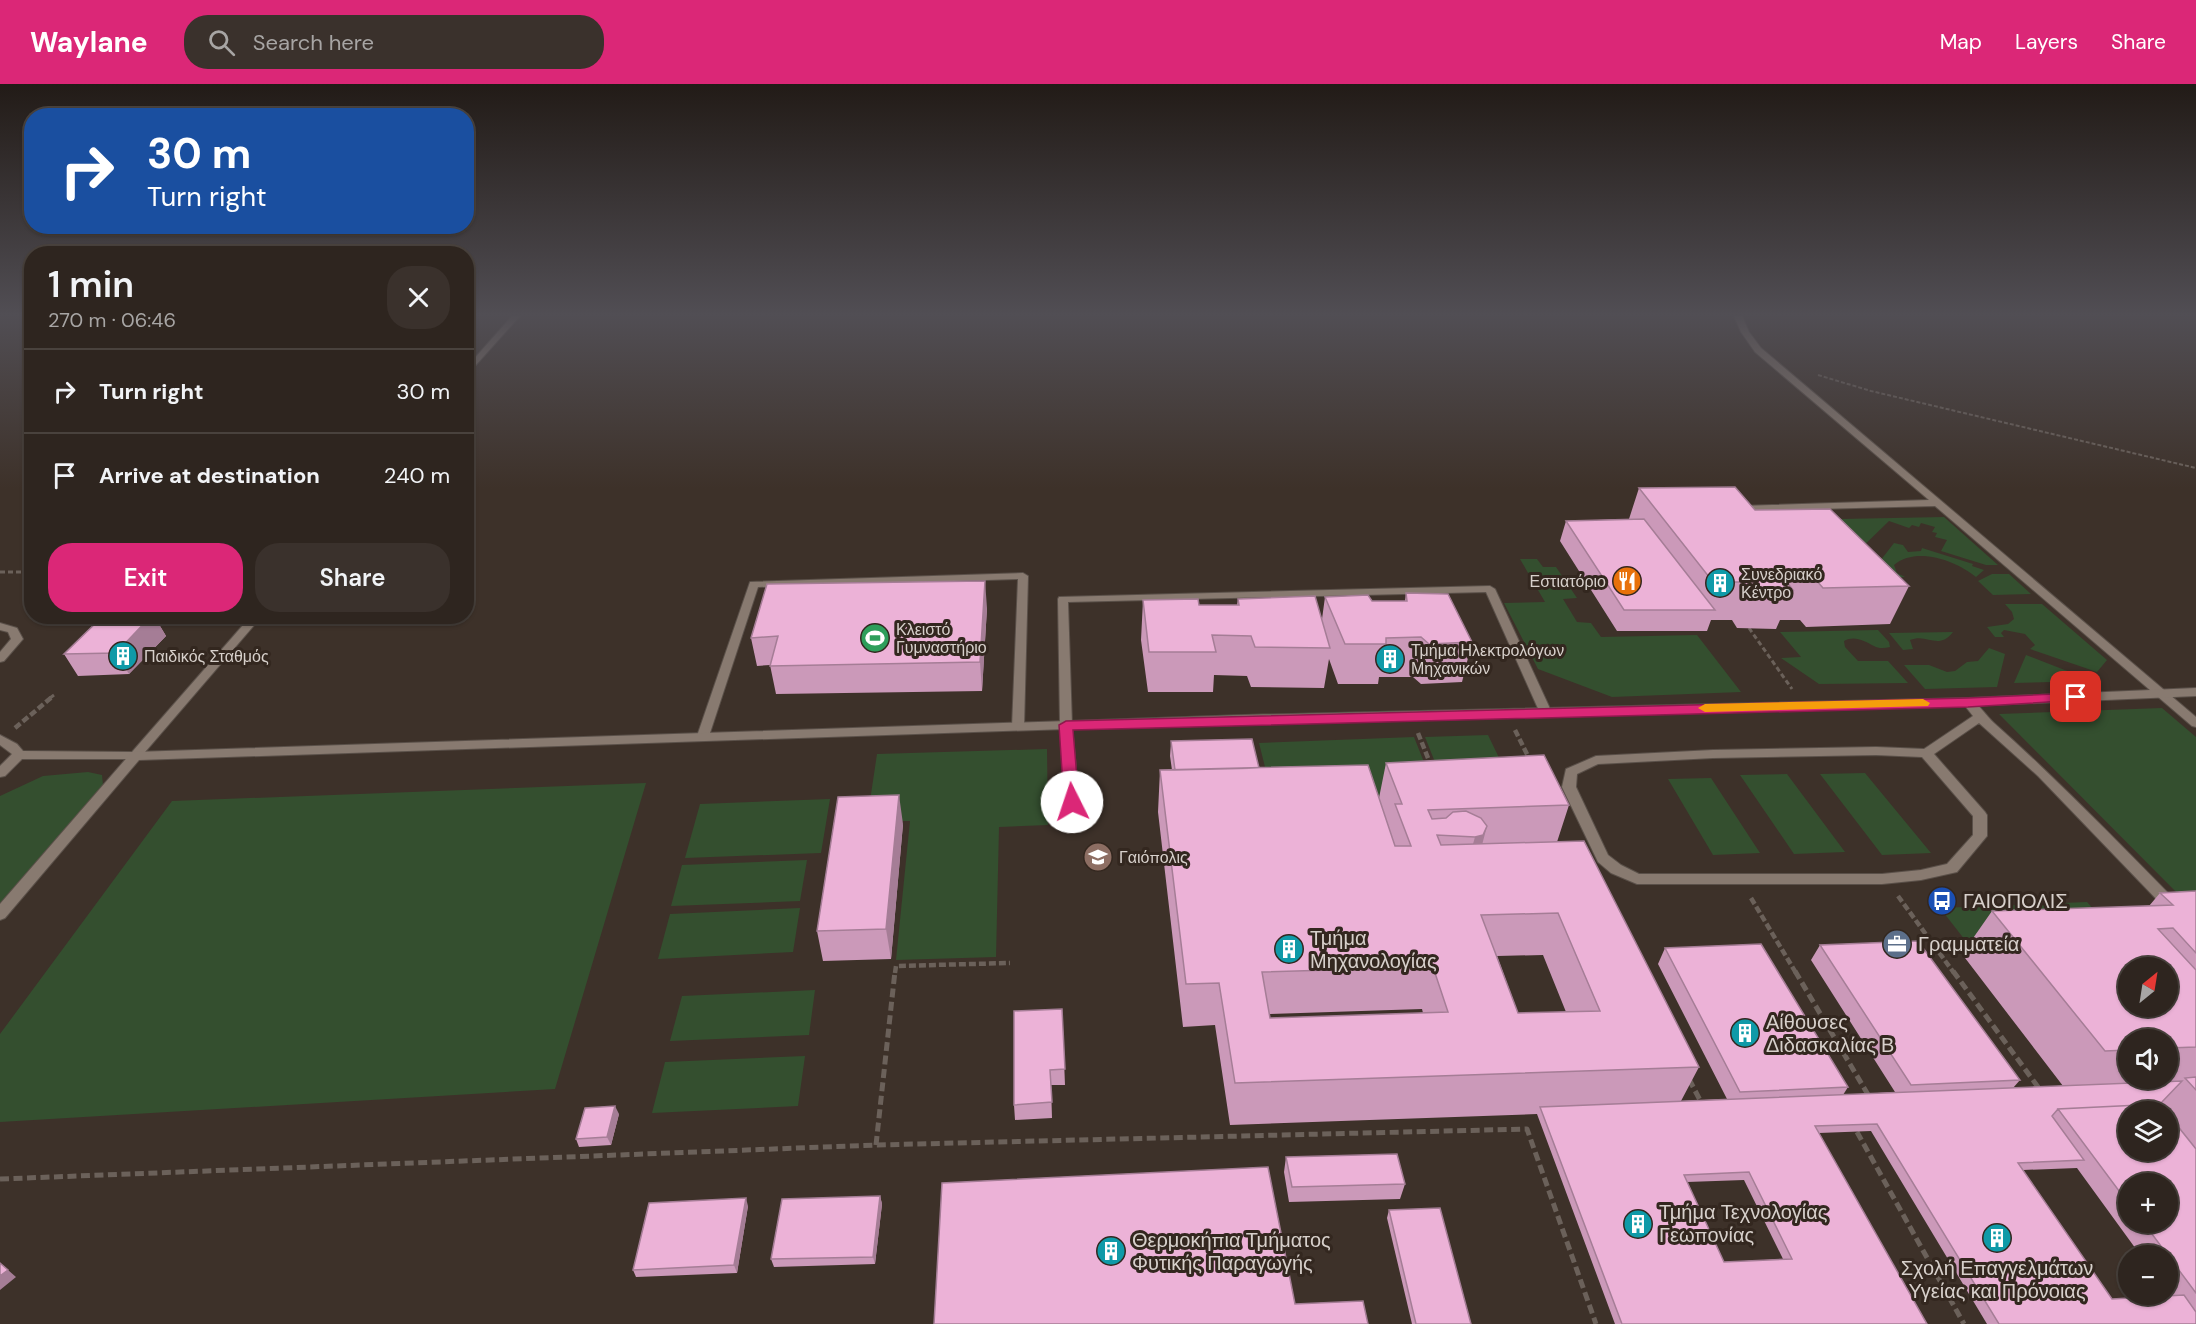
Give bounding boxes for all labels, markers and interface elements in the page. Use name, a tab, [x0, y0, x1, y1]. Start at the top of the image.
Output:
search box	[184, 15, 604, 69]
text: Waylane	[30, 24, 148, 61]
icon: search	[205, 26, 238, 59]
text: Search here	[253, 28, 374, 57]
text: Map	[1940, 28, 1982, 56]
text: Layers	[2015, 28, 2078, 56]
text: Share	[2111, 28, 2166, 56]
text: 30 m	[147, 126, 251, 181]
icon: right	[48, 132, 126, 210]
text: Turn right	[147, 179, 267, 214]
text: 1 min	[48, 261, 134, 308]
button: close	[387, 266, 450, 329]
text: 270 m · 06:46	[48, 307, 176, 333]
icon: right	[48, 375, 81, 408]
text: Turn right	[99, 377, 204, 406]
text: 30 m	[396, 377, 450, 406]
icon: arrive	[48, 459, 81, 492]
text: Arrive at destination	[99, 461, 320, 490]
text: 240 m	[384, 461, 450, 490]
button: Exit	[48, 543, 243, 612]
button: Share	[255, 543, 450, 612]
place label: Συνεδριακό Κέντρο	[1741, 564, 1822, 603]
restaurant icon: Εστιατόριο	[1611, 565, 1643, 597]
building icon: Συνεδριακό Κέντρο	[1704, 567, 1736, 599]
place label: Εστιατόριο	[1530, 571, 1606, 592]
place label: Κλειστό Γυμναστήριο	[896, 619, 987, 658]
sports icon: Κλειστό Γυμναστήριο	[859, 622, 891, 654]
building icon: Παιδικός Σταθμός	[107, 640, 139, 672]
place label: Τμήμα Ηλεκτρολόγων Μηχανικών	[1411, 640, 1564, 679]
building icon: Τμήμα Ηλεκτρολόγων Μηχανικών	[1374, 643, 1406, 675]
place label: Παιδικός Σταθμός	[144, 646, 269, 667]
pin	[2050, 671, 2101, 722]
icon: arrive	[2059, 680, 2092, 713]
position arrow	[1040, 770, 1104, 834]
school or university icon: Γαιόπολις	[1082, 841, 1114, 873]
place label: Γαιόπολις	[1119, 847, 1188, 868]
bus stop icon: ΓΑΙΟΠΟΛΙΣ	[1926, 885, 1958, 917]
place label: ΓΑΙΟΠΟΛΙΣ	[1963, 888, 2068, 914]
place label: Τμήμα Μηχανολογίας	[1310, 925, 1437, 974]
office icon: Γραμματεία	[1881, 928, 1913, 960]
place label: Γραμματεία	[1918, 931, 2019, 957]
building icon: Τμήμα Μηχανολογίας	[1273, 933, 1305, 965]
north arrow	[2118, 957, 2178, 1017]
map controls	[2118, 957, 2178, 1305]
place label: Αίθουσες Διδασκαλίας Β	[1766, 1009, 1894, 1058]
building icon: Αίθουσες Διδασκαλίας Β	[1729, 1017, 1761, 1049]
button: sound	[2118, 1029, 2178, 1089]
button: layers	[2118, 1101, 2178, 1161]
button: +	[2118, 1173, 2178, 1233]
place label: Τμήμα Τεχνολογίας Γεωπονίας	[1659, 1199, 1828, 1248]
building icon: Τμήμα Τεχνολογίας Γεωπονίας	[1622, 1208, 1654, 1240]
building icon: Σχολή Επαγγελμάτων Υγείας και Πρόνοιας	[1981, 1222, 2013, 1254]
place label: Θερμοκήπια Τμήματος Φυτικής Παραγωγής	[1132, 1227, 1331, 1276]
building icon: Θερμοκήπια Τμήματος Φυτικής Παραγωγής	[1095, 1235, 1127, 1267]
button: −	[2118, 1245, 2178, 1305]
place label: Σχολή Επαγγελμάτων Υγείας και Πρόνοιας	[1901, 1255, 2093, 1304]

